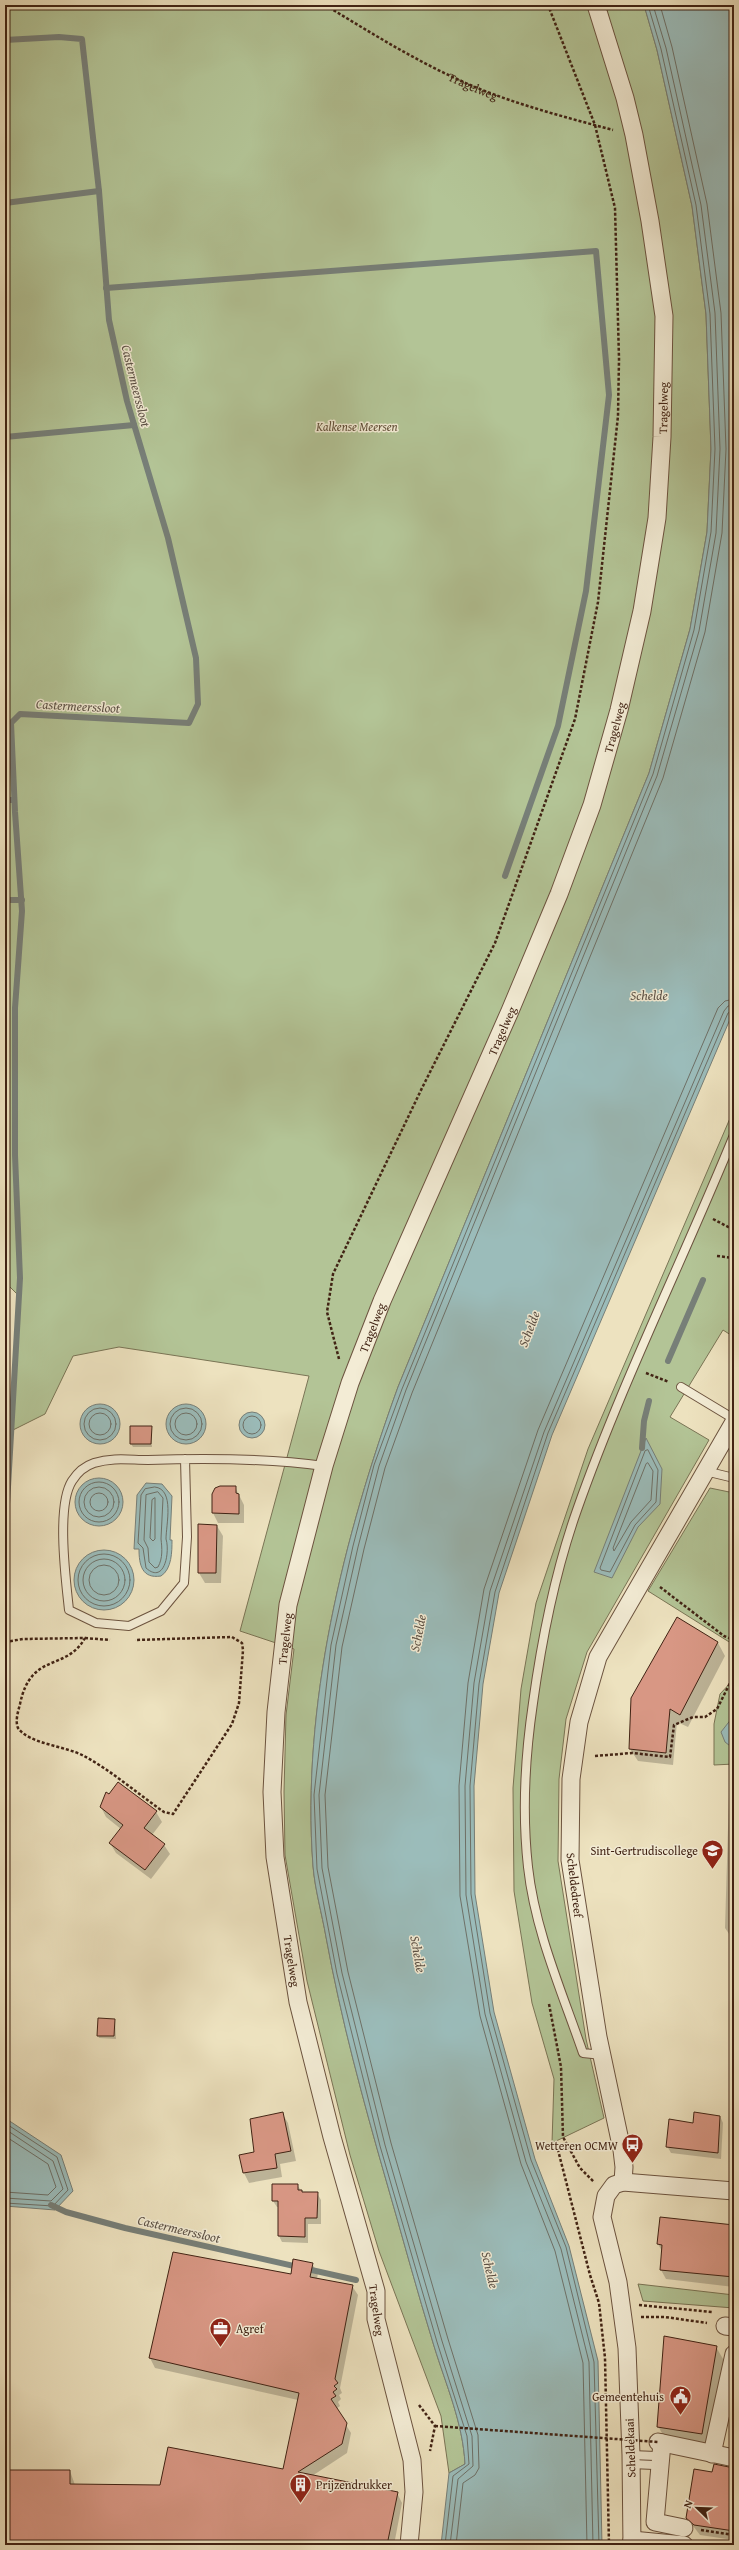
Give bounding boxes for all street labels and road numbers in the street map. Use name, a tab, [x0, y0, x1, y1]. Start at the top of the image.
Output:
street label: Tragelweg	[446, 68, 500, 104]
street label: Tragelweg	[654, 382, 671, 434]
street label: Tragelweg	[599, 700, 629, 755]
street label: Tragelweg	[483, 1003, 520, 1058]
street label: Tragelweg	[354, 1300, 389, 1355]
street label: Tragelweg	[273, 1612, 296, 1665]
street label: Scheldedreef	[563, 1852, 588, 1919]
street label: Tragelweg	[280, 1934, 304, 1988]
street label: Tragelweg	[365, 2283, 389, 2337]
street label: Scheldekaai	[620, 2417, 640, 2478]

